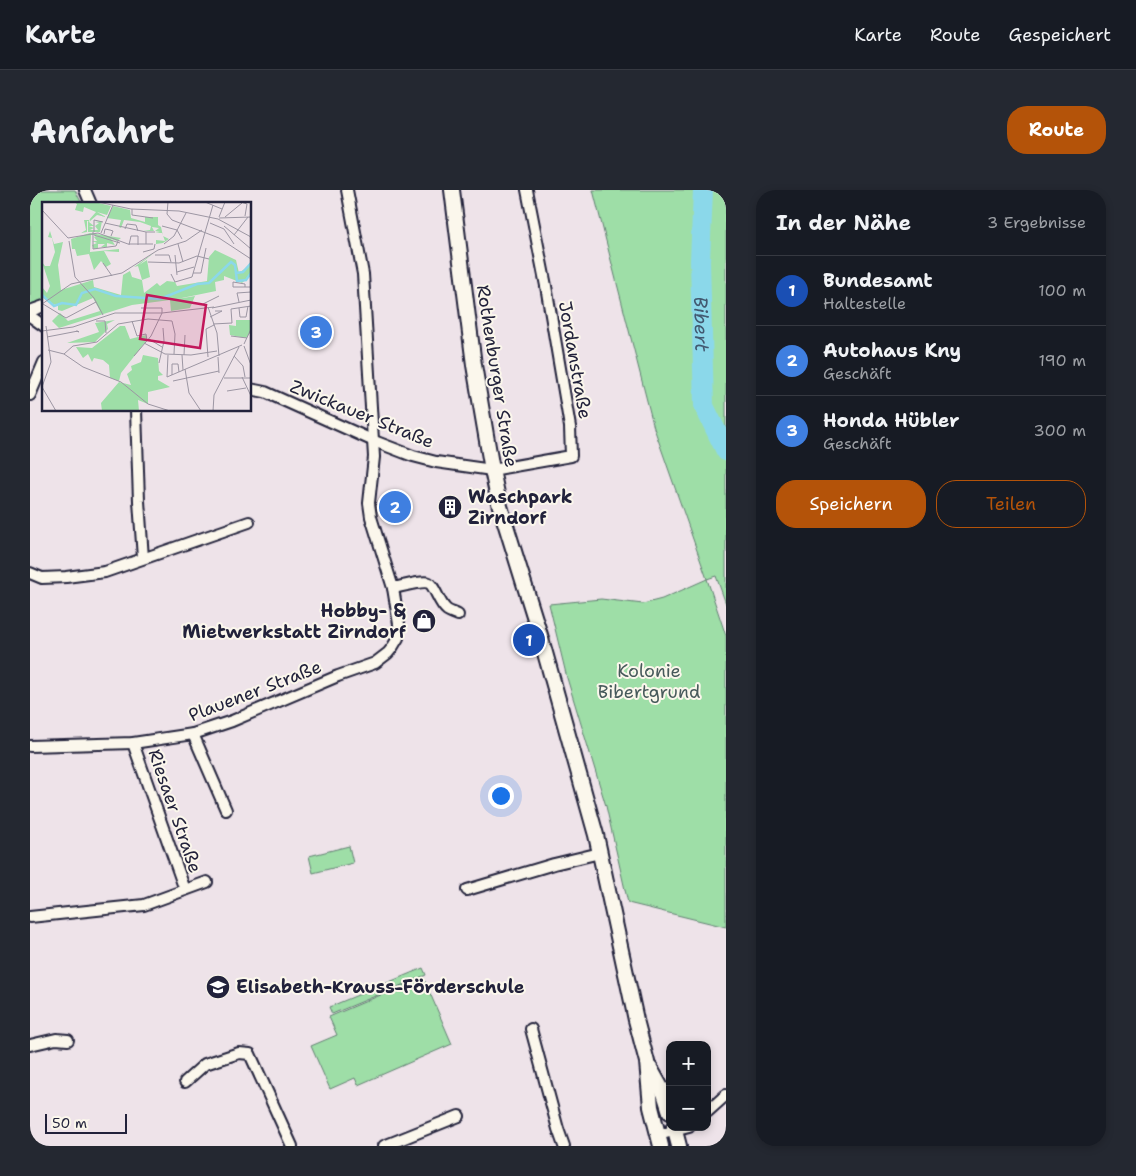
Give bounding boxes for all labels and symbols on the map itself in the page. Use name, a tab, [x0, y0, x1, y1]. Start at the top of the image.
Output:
inset map	[42, 202, 251, 411]
street label: Rothenburger Straße	[471, 283, 523, 469]
water label: Bibert	[688, 296, 715, 353]
street label: Jordanstraße	[553, 299, 597, 421]
pin: 3	[300, 313, 332, 351]
street label: Zwickauer Straße	[287, 374, 437, 454]
place label: Waschpark Zirndorf	[468, 485, 572, 530]
pin: 2	[379, 488, 411, 526]
building icon: Waschpark Zirndorf	[437, 494, 463, 520]
place label: Hobby- & Mietwerkstatt Zirndorf	[182, 599, 407, 644]
shop icon: Hobby- & Mietwerkstatt Zirndorf	[411, 608, 437, 634]
pin: 1	[513, 621, 545, 659]
street label: Plauener Straße	[185, 655, 325, 727]
park label: Kolonie Bibertgrund	[598, 659, 700, 704]
street label: Riesaer Straße	[143, 746, 207, 876]
your location	[488, 783, 514, 809]
school or university icon: Elisabeth-Krauss-Förderschule	[205, 974, 231, 1000]
place label: Elisabeth-Krauss-Förderschule	[236, 975, 525, 999]
scale bar	[45, 1111, 128, 1134]

